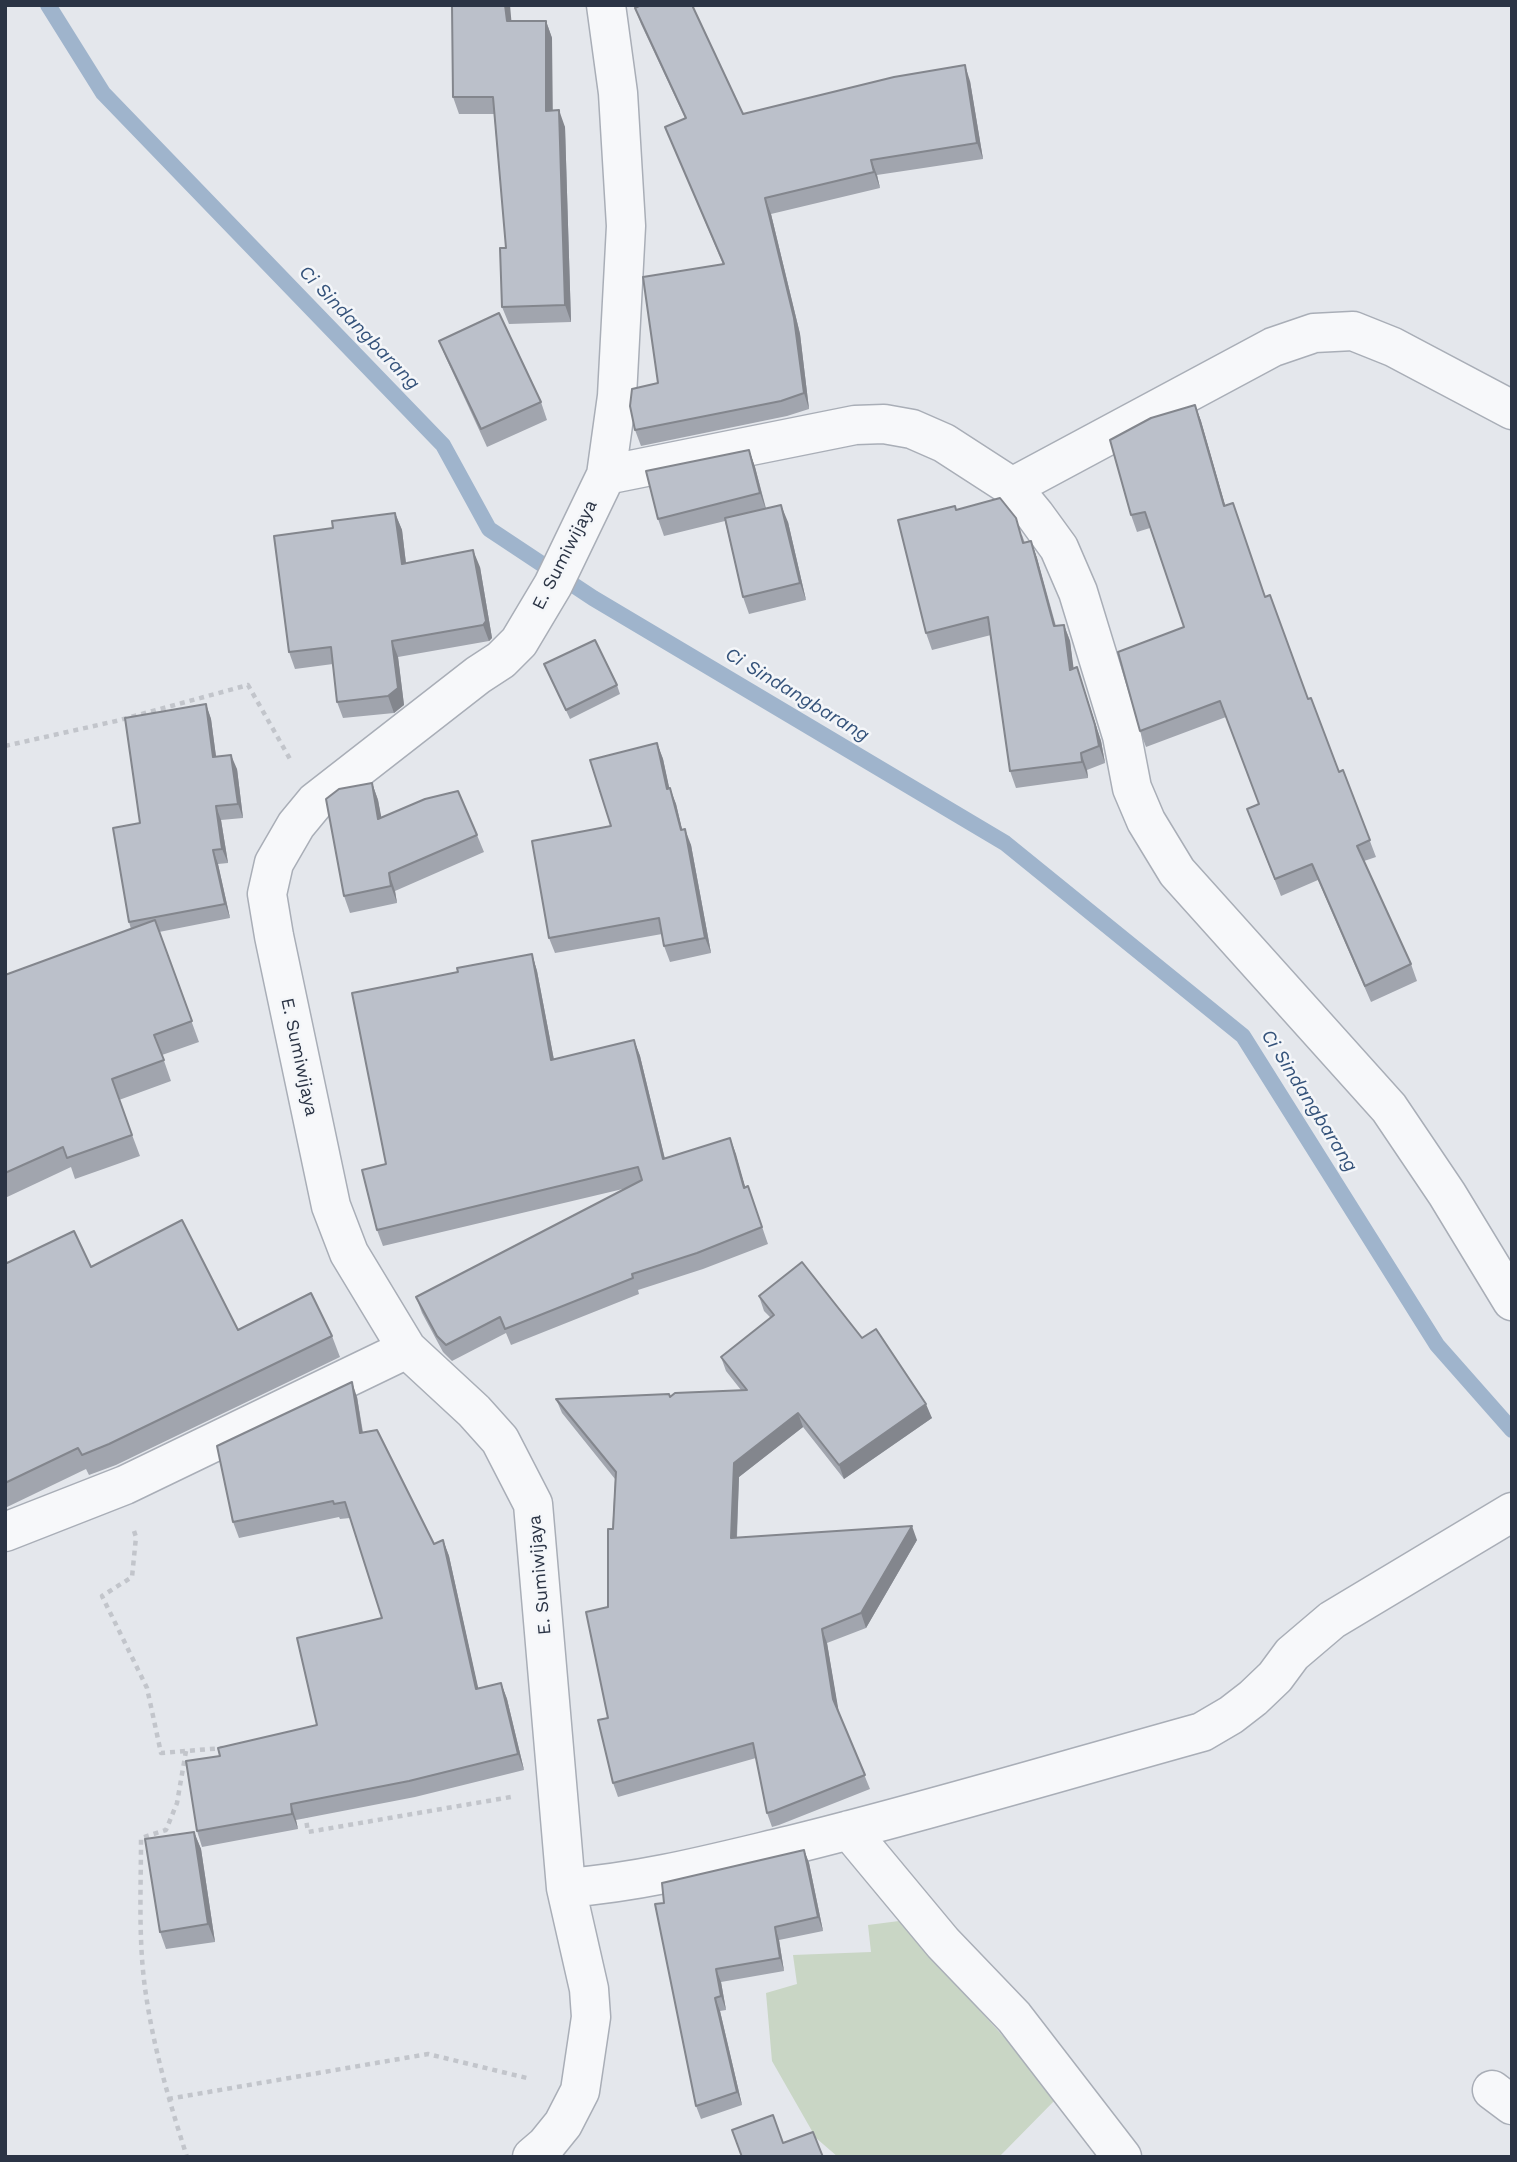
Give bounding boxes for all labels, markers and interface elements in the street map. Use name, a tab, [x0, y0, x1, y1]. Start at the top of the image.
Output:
water label: Ci Sindangbarang	[294, 261, 424, 395]
street label: E. Sumiwijaya	[528, 496, 602, 614]
water label: Ci Sindangbarang	[721, 643, 873, 747]
street label: E. Sumiwijaya	[276, 996, 322, 1118]
water label: Ci Sindangbarang	[1256, 1025, 1362, 1177]
street label: E. Sumiwijaya	[524, 1514, 556, 1636]

